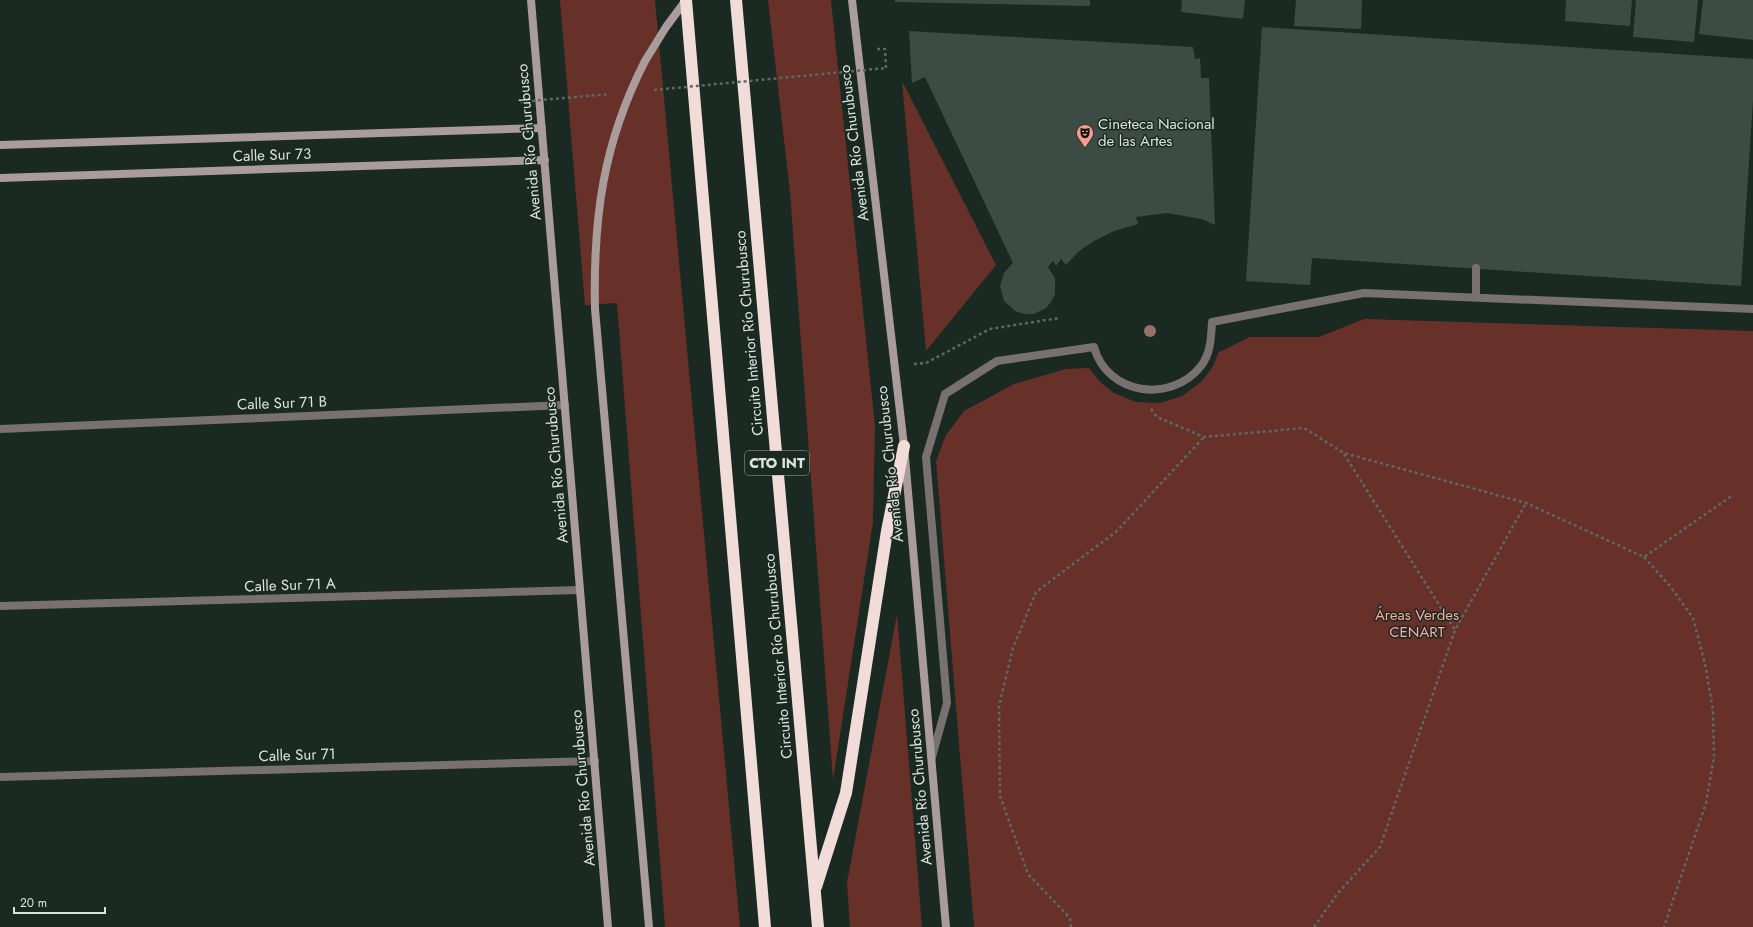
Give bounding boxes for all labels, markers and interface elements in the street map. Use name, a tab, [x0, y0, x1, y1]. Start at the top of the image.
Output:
street label: Avenida Río Churubusco	[511, 63, 547, 221]
street label: Avenida Río Churubusco	[834, 64, 874, 222]
place label: Cineteca Nacional de las Artes	[1098, 113, 1215, 152]
theatre icon: Cineteca Nacional de las Artes	[1075, 123, 1095, 148]
street label: Calle Sur 73	[232, 143, 312, 167]
street label: Circuito Interior Río Churubusco	[729, 229, 769, 437]
street label: Avenida Río Churubusco	[871, 385, 909, 543]
street label: Avenida Río Churubusco	[538, 386, 574, 544]
street label: Calle Sur 71 B	[237, 390, 327, 416]
road number: CTO INT	[745, 451, 809, 475]
street label: Circuito Interior Río Churubusco	[758, 552, 798, 760]
street label: Calle Sur 71 A	[244, 572, 336, 598]
park label: Áreas Verdes CENART	[1375, 604, 1459, 643]
street label: Avenida Río Churubusco	[902, 708, 938, 866]
street label: Avenida Río Churubusco	[565, 709, 601, 867]
street label: Calle Sur 71	[258, 743, 336, 767]
scale bar	[14, 889, 105, 915]
text: 20 m	[20, 894, 47, 912]

